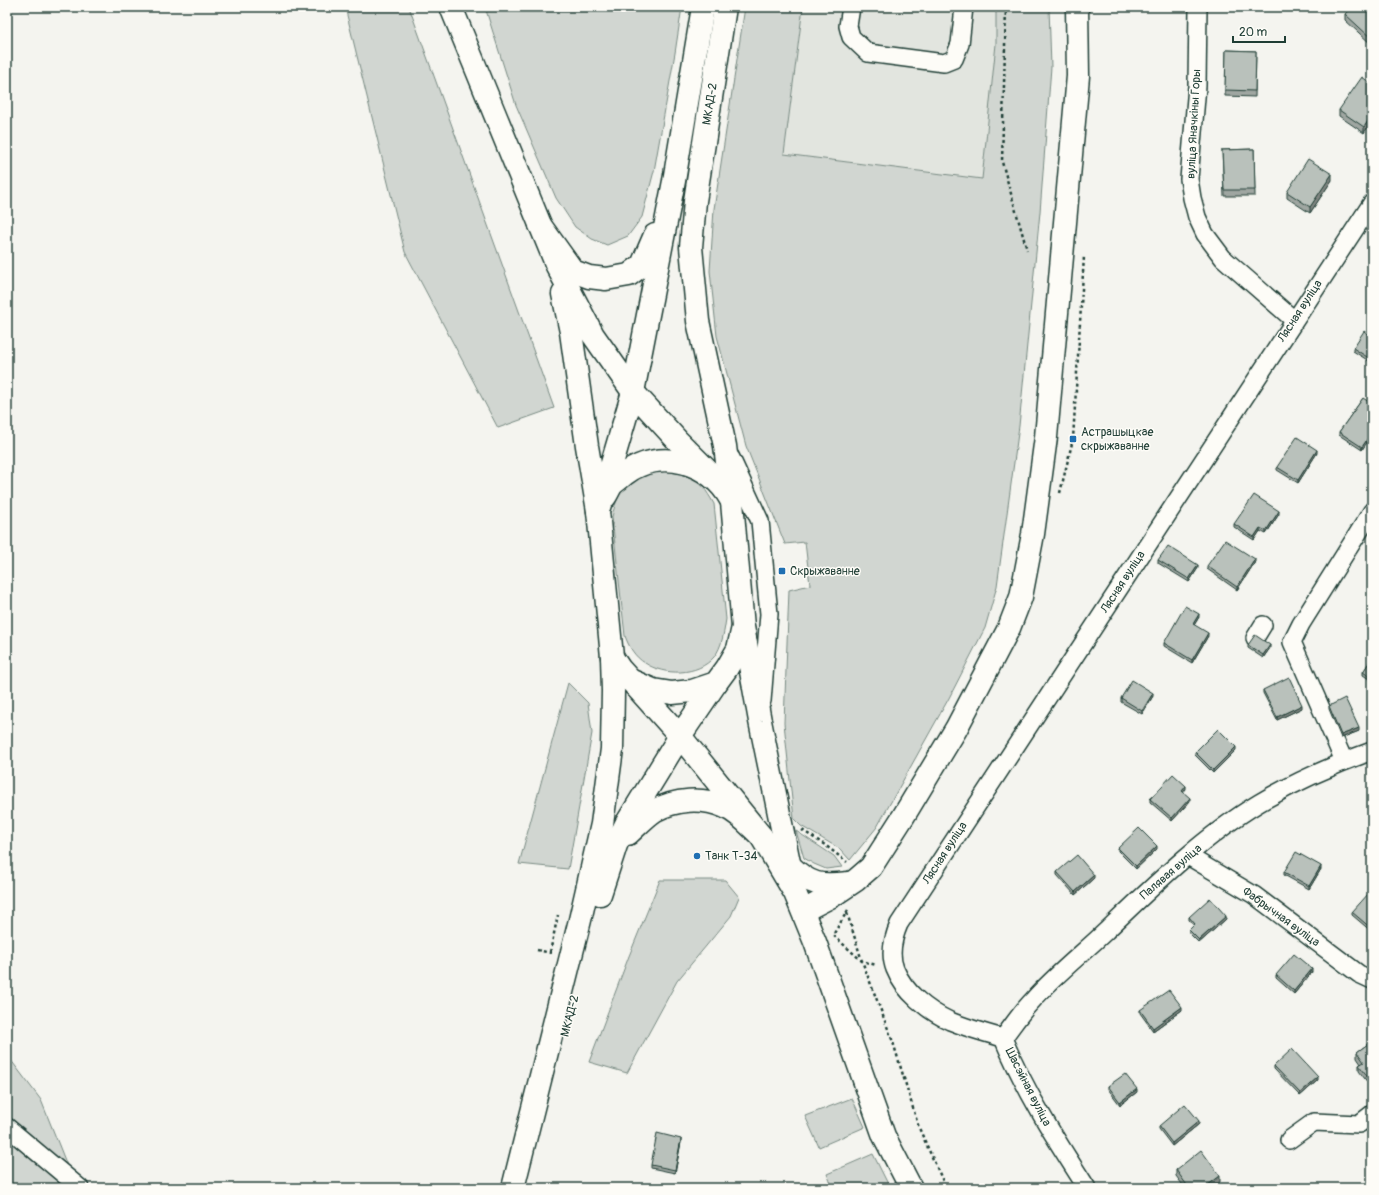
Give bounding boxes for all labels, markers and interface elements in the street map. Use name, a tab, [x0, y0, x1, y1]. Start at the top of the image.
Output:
scale bar	[1233, 18, 1285, 44]
text: 20 m	[1239, 25, 1268, 40]
street label: вуліца Яначкіны Горы	[1184, 68, 1204, 179]
street label: МКАД-2	[699, 82, 721, 126]
street label: Лясная вуліца	[1274, 277, 1326, 346]
place label: Астрашыцкае скрыжаванне	[1081, 425, 1153, 454]
marker: Астрашыцкае скрыжаванне	[1068, 434, 1078, 444]
street label: Лясная вуліца	[1097, 548, 1149, 617]
place label: Скрыжаванне	[790, 564, 860, 579]
marker: Скрыжаванне	[777, 566, 787, 576]
street label: Лясная вуліца	[919, 819, 971, 888]
street label: Палявая вуліца	[1137, 841, 1205, 903]
place label: Танк Т-34	[705, 849, 757, 864]
marker: Танк Т-34	[692, 851, 702, 861]
street label: Фабрычная вуліца	[1239, 884, 1323, 950]
street label: МКАД-2	[558, 993, 582, 1038]
street label: Шасэйная вуліца	[1002, 1045, 1054, 1129]

